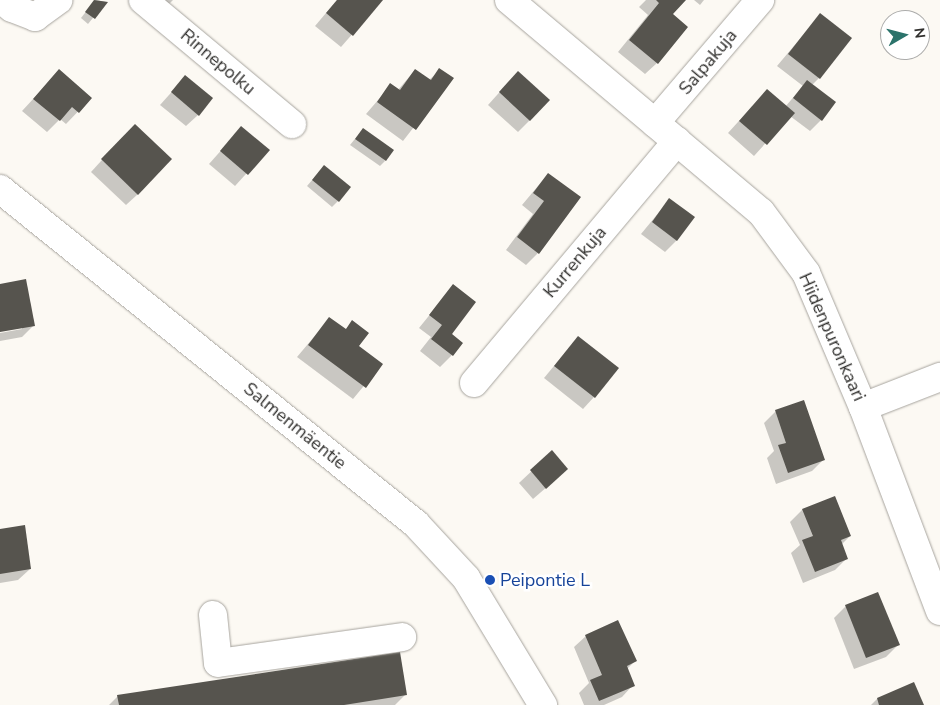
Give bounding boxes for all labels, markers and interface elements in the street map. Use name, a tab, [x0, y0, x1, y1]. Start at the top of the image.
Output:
north arrow	[880, 10, 930, 60]
street label: Rinnepolku	[176, 24, 260, 100]
street label: Salpakuja	[674, 25, 742, 99]
text: N	[909, 26, 929, 39]
street label: Kurrenkuja	[539, 222, 611, 302]
street label: Hiidenpuronkaari	[794, 270, 870, 404]
street label: Salmenmäentie	[239, 378, 351, 474]
place label: Peipontie L	[500, 569, 590, 591]
marker: Peipontie L	[484, 574, 496, 586]

